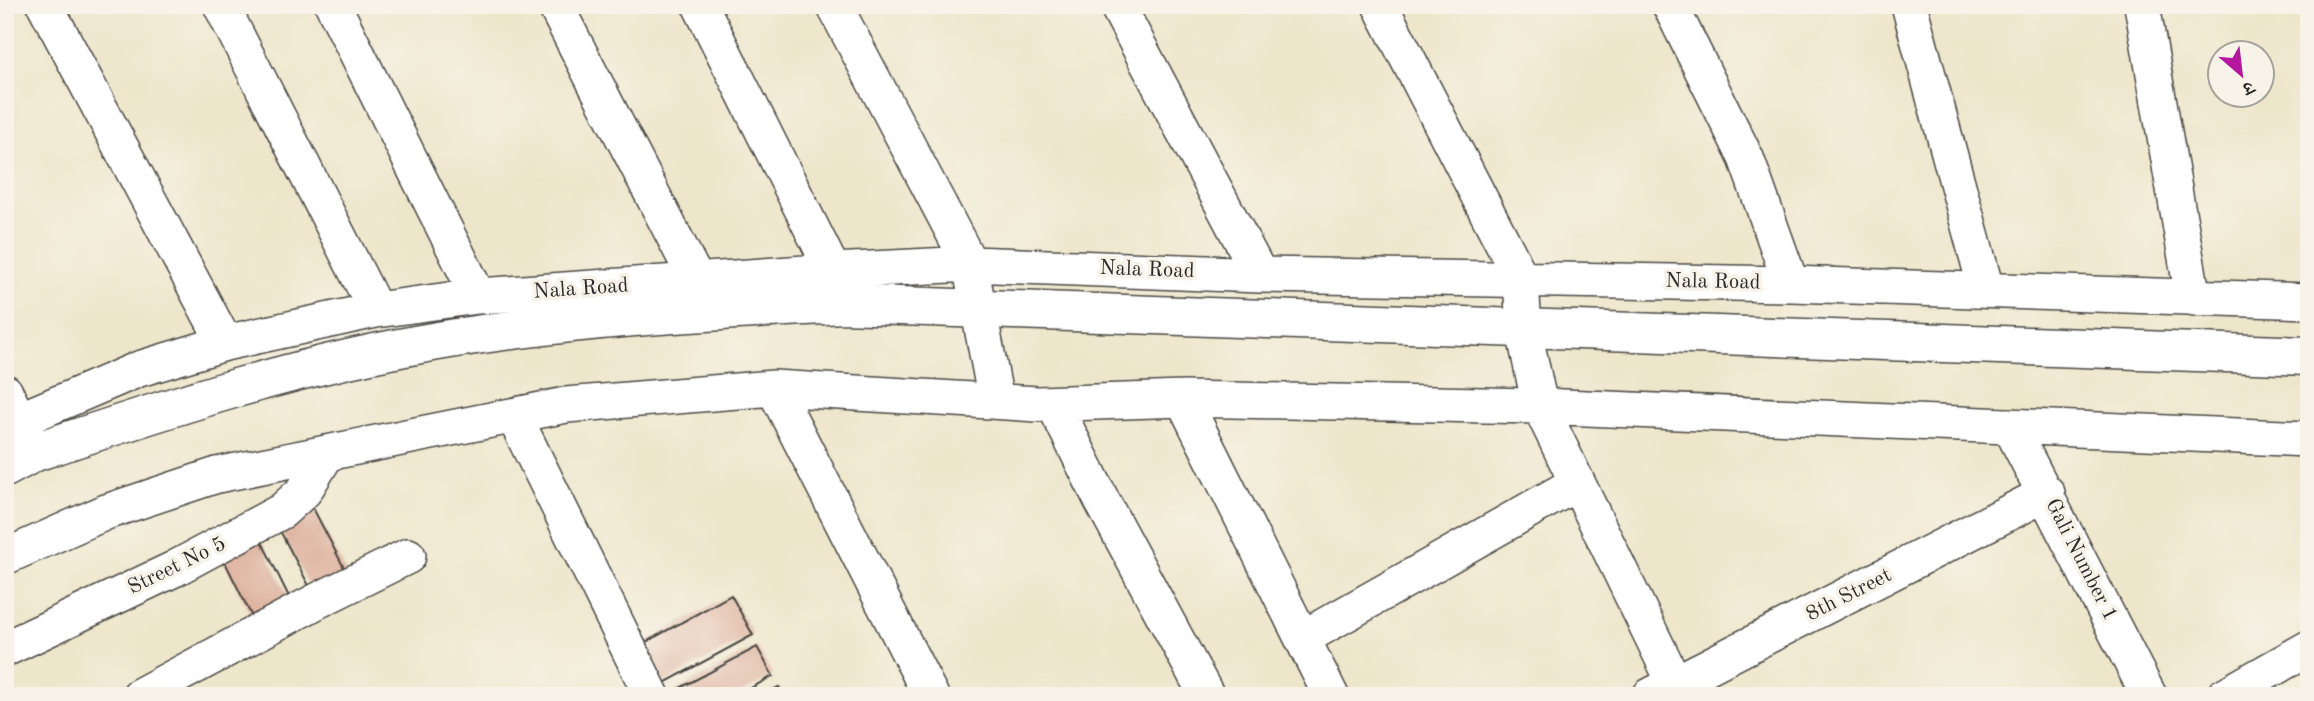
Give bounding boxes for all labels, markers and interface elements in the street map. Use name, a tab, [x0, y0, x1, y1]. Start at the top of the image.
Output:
north arrow	[2206, 38, 2276, 108]
text: उ	[2238, 75, 2258, 98]
street label: Nala Road	[1099, 258, 1195, 282]
street label: Nala Road	[1665, 271, 1761, 293]
street label: Nala Road	[533, 275, 629, 303]
street label: Gali Number 1	[2041, 496, 2121, 624]
street label: Street No 5	[125, 533, 229, 599]
street label: 8th Street	[1803, 565, 1895, 625]

